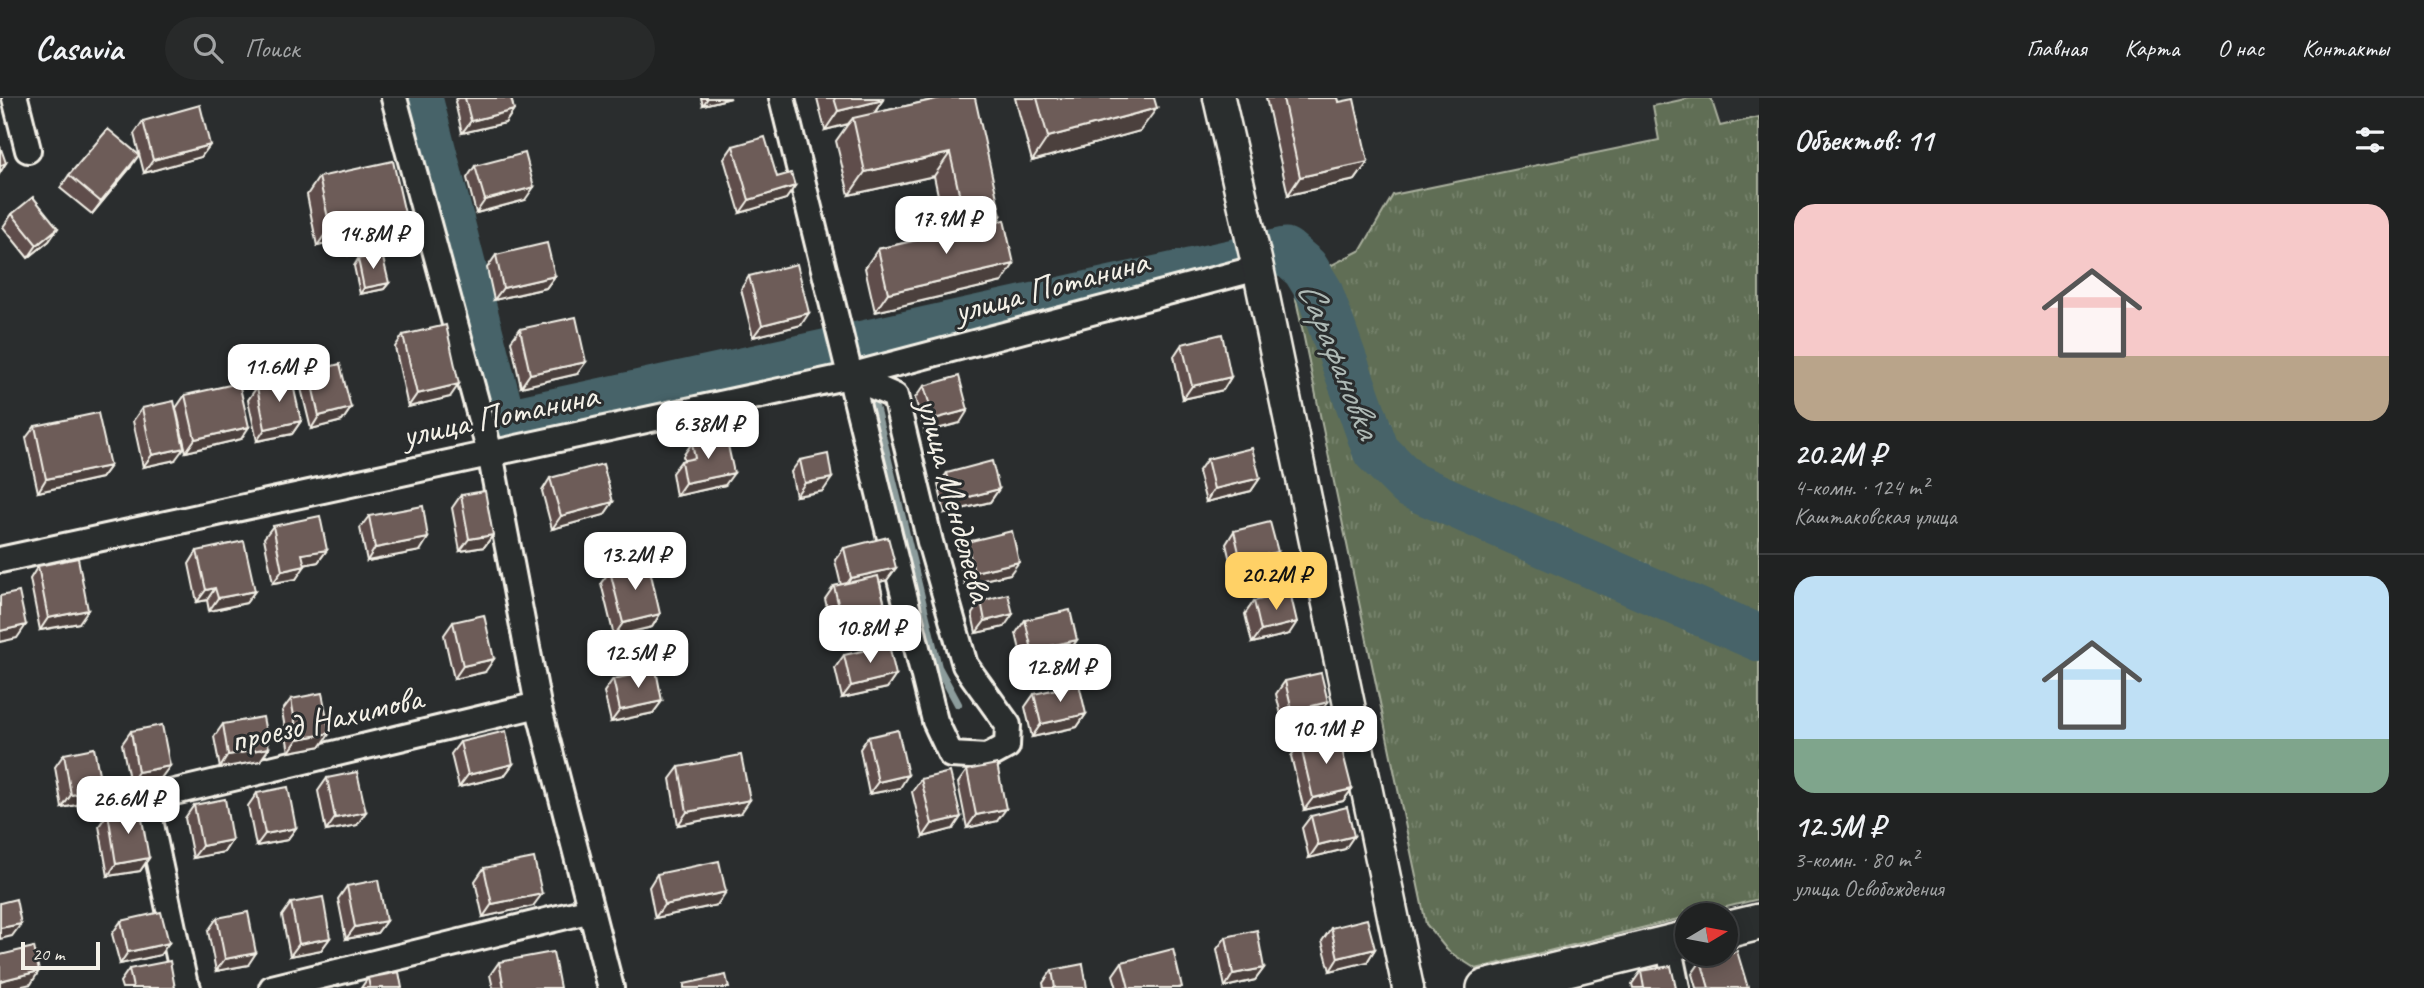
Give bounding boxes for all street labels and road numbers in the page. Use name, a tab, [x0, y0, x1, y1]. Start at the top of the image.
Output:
street label: улица Потанина	[947, 238, 1156, 334]
street label: улица Потанина	[396, 372, 605, 458]
street label: улица Менделеева	[906, 392, 1004, 608]
street label: проезд Нахимова	[226, 674, 429, 763]

